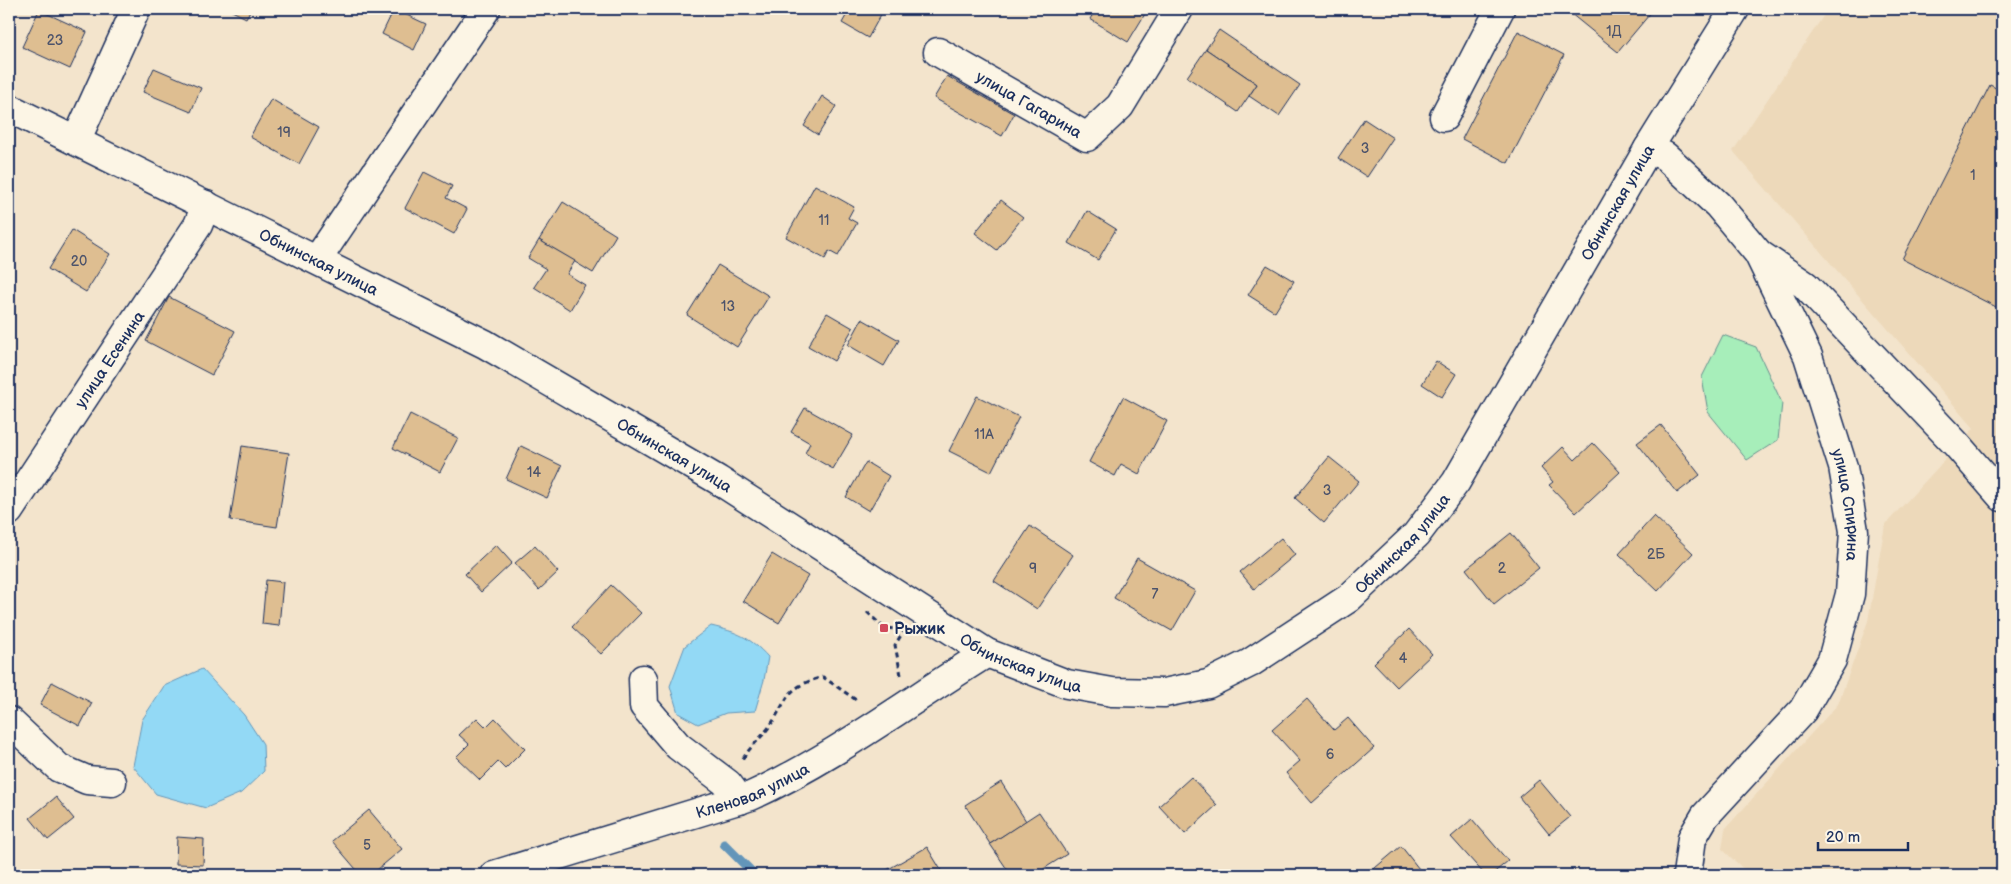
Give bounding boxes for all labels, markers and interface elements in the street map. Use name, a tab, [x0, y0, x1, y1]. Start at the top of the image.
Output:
house number: 1Д	[1606, 23, 1622, 40]
house number: 23	[47, 32, 63, 49]
street label: улица Гагарина	[972, 68, 1085, 143]
house number: 19	[277, 124, 291, 141]
house number: 3	[1361, 140, 1369, 157]
street label: Обнинская улица	[1578, 141, 1660, 264]
house number: 1	[1970, 167, 1976, 184]
house number: 11	[819, 212, 829, 229]
street label: Обнинская улица	[256, 226, 381, 301]
house number: 20	[71, 253, 87, 270]
house number: 13	[721, 298, 735, 315]
street label: улица Есенина	[72, 307, 150, 412]
street label: Обнинская улица	[613, 415, 736, 498]
house number: 11А	[974, 426, 994, 443]
street label: улица Спирина	[1827, 446, 1862, 562]
house number: 14	[527, 464, 541, 481]
house number: 3	[1323, 482, 1331, 499]
street label: Обнинская улица	[1352, 490, 1455, 598]
house number: 2Б	[1647, 546, 1665, 563]
house number: 9	[1029, 560, 1037, 577]
house number: 2	[1498, 560, 1507, 577]
house number: 7	[1152, 586, 1159, 603]
place label: Рыжик	[894, 620, 945, 639]
marker: Рыжик	[878, 622, 890, 634]
street label: Обнинская улица	[956, 630, 1083, 697]
house number: 4	[1399, 650, 1408, 667]
house number: 6	[1326, 746, 1335, 763]
street label: Кленовая улица	[694, 760, 813, 823]
scale bar	[1818, 819, 1908, 851]
text: 20 m	[1826, 828, 1860, 847]
house number: 5	[363, 837, 371, 854]

